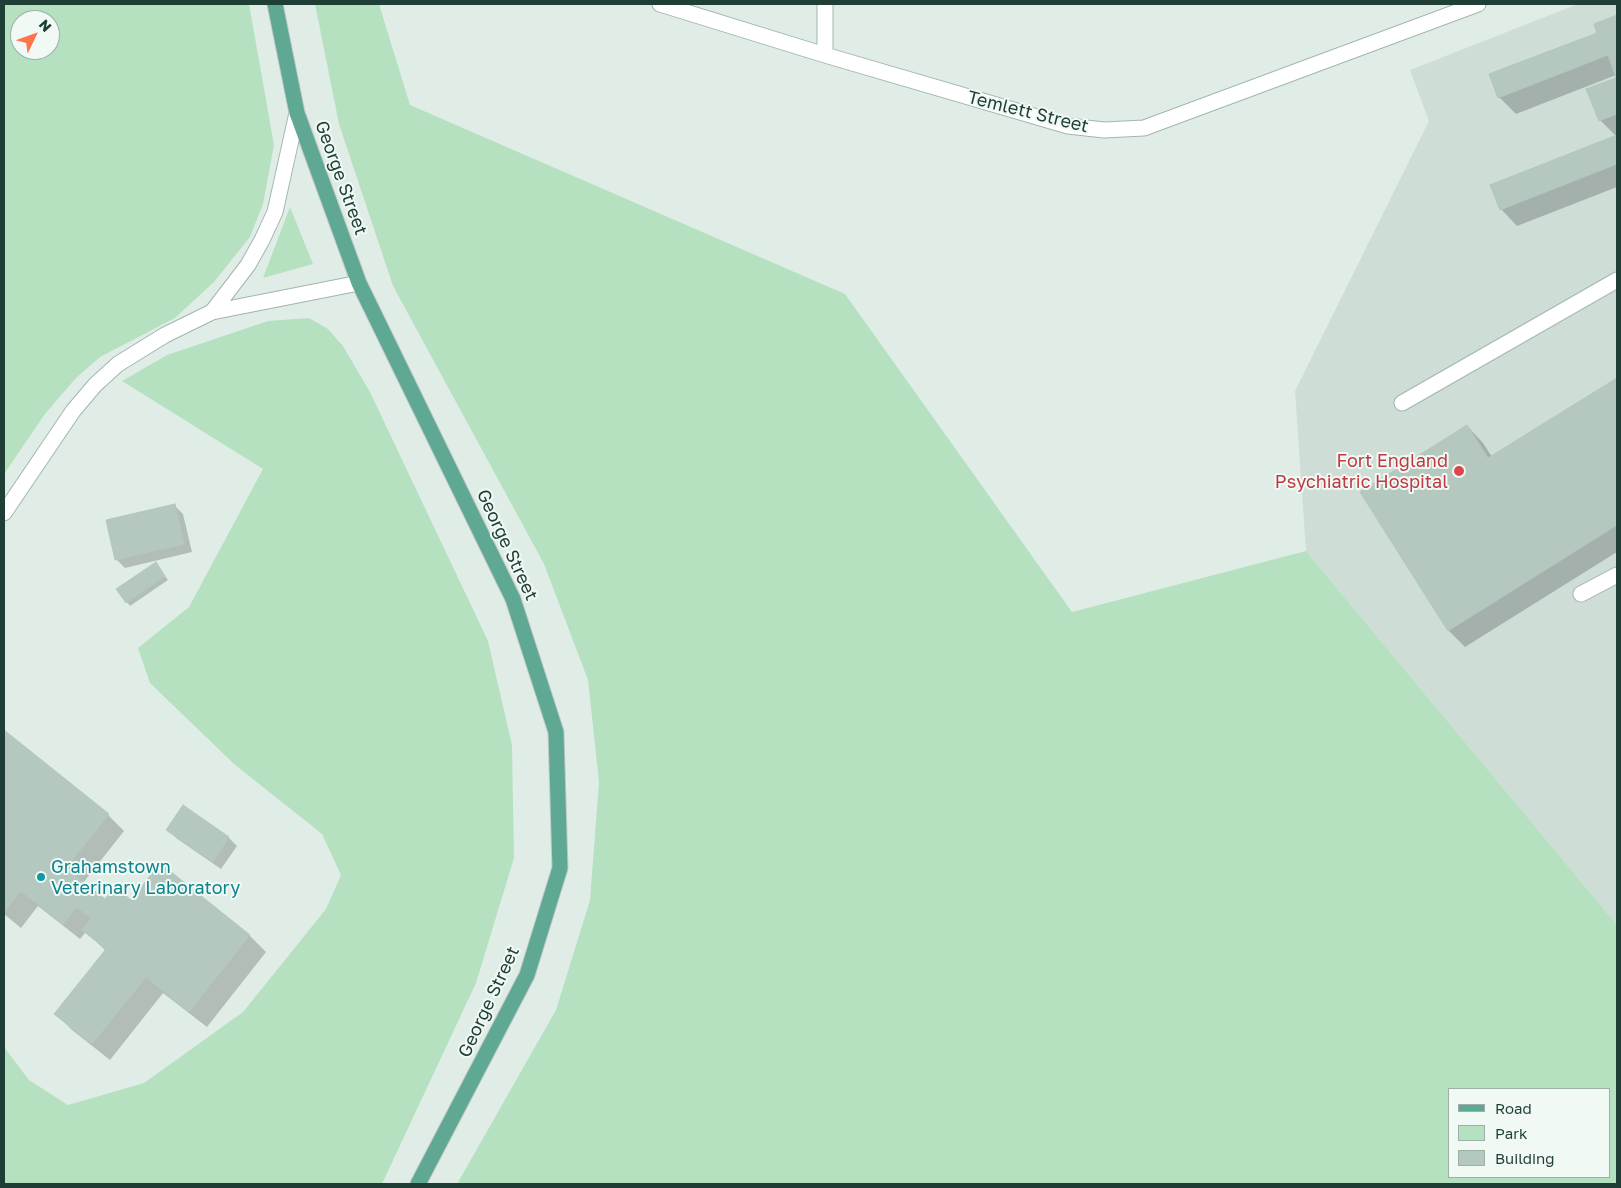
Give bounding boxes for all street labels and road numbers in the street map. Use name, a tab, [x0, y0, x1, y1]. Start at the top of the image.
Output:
street label: Temlett Street	[965, 87, 1091, 137]
street label: George Street	[310, 118, 372, 238]
street label: George Street	[472, 486, 542, 604]
street label: George Street	[454, 943, 524, 1061]

